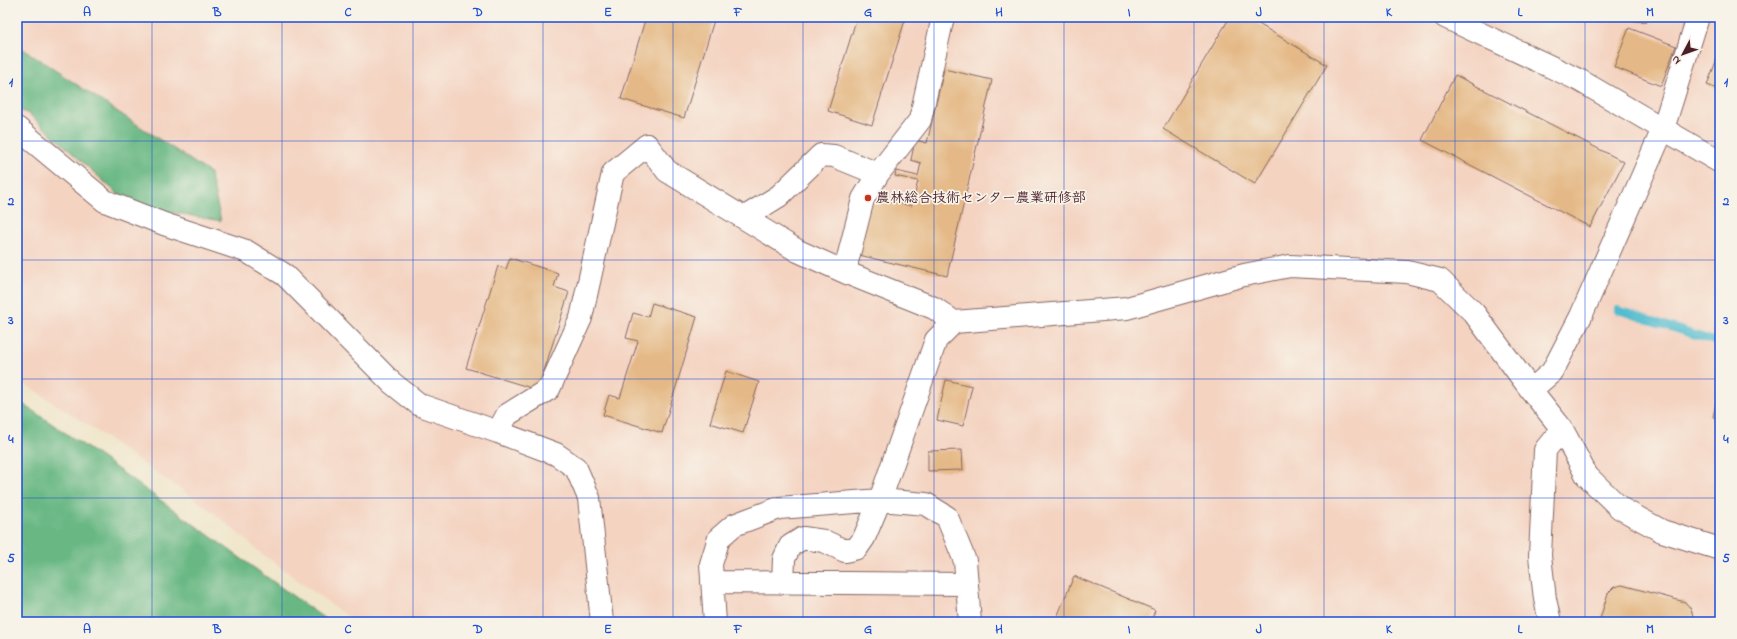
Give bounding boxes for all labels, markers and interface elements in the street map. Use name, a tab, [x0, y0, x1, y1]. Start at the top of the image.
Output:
text: A	[83, 3, 91, 22]
text: B	[212, 3, 222, 22]
text: C	[344, 3, 352, 22]
text: D	[472, 3, 483, 22]
text: E	[604, 3, 612, 22]
text: F	[733, 3, 743, 22]
text: G	[864, 3, 872, 22]
text: H	[995, 3, 1003, 22]
text: I	[1127, 3, 1131, 22]
text: J	[1256, 3, 1262, 22]
text: K	[1386, 3, 1393, 22]
text: L	[1518, 3, 1524, 22]
text: M	[1646, 3, 1654, 22]
north arrow	[1663, 34, 1703, 74]
text: N	[1668, 52, 1685, 68]
text: 1	[9, 73, 14, 92]
text: 1	[1724, 73, 1729, 92]
place label: 農林総合技術センター農業研修部	[876, 188, 1086, 209]
text: 2	[7, 192, 15, 211]
text: 2	[1722, 192, 1730, 211]
marker: 農林総合技術センター農業研修部	[863, 193, 873, 203]
text: 3	[7, 311, 14, 330]
text: 3	[1722, 311, 1729, 330]
text: 4	[7, 430, 14, 449]
text: 4	[1722, 430, 1729, 449]
text: 5	[7, 549, 15, 568]
text: 5	[1722, 549, 1730, 568]
text: A	[83, 620, 91, 639]
text: B	[212, 620, 222, 639]
text: C	[344, 620, 352, 639]
text: D	[472, 620, 483, 639]
text: E	[604, 620, 612, 639]
text: F	[733, 620, 743, 639]
text: G	[864, 620, 872, 639]
text: H	[995, 620, 1003, 639]
text: I	[1127, 620, 1131, 639]
text: J	[1256, 620, 1262, 639]
text: K	[1386, 620, 1393, 639]
text: L	[1518, 620, 1524, 639]
text: M	[1646, 620, 1654, 639]

